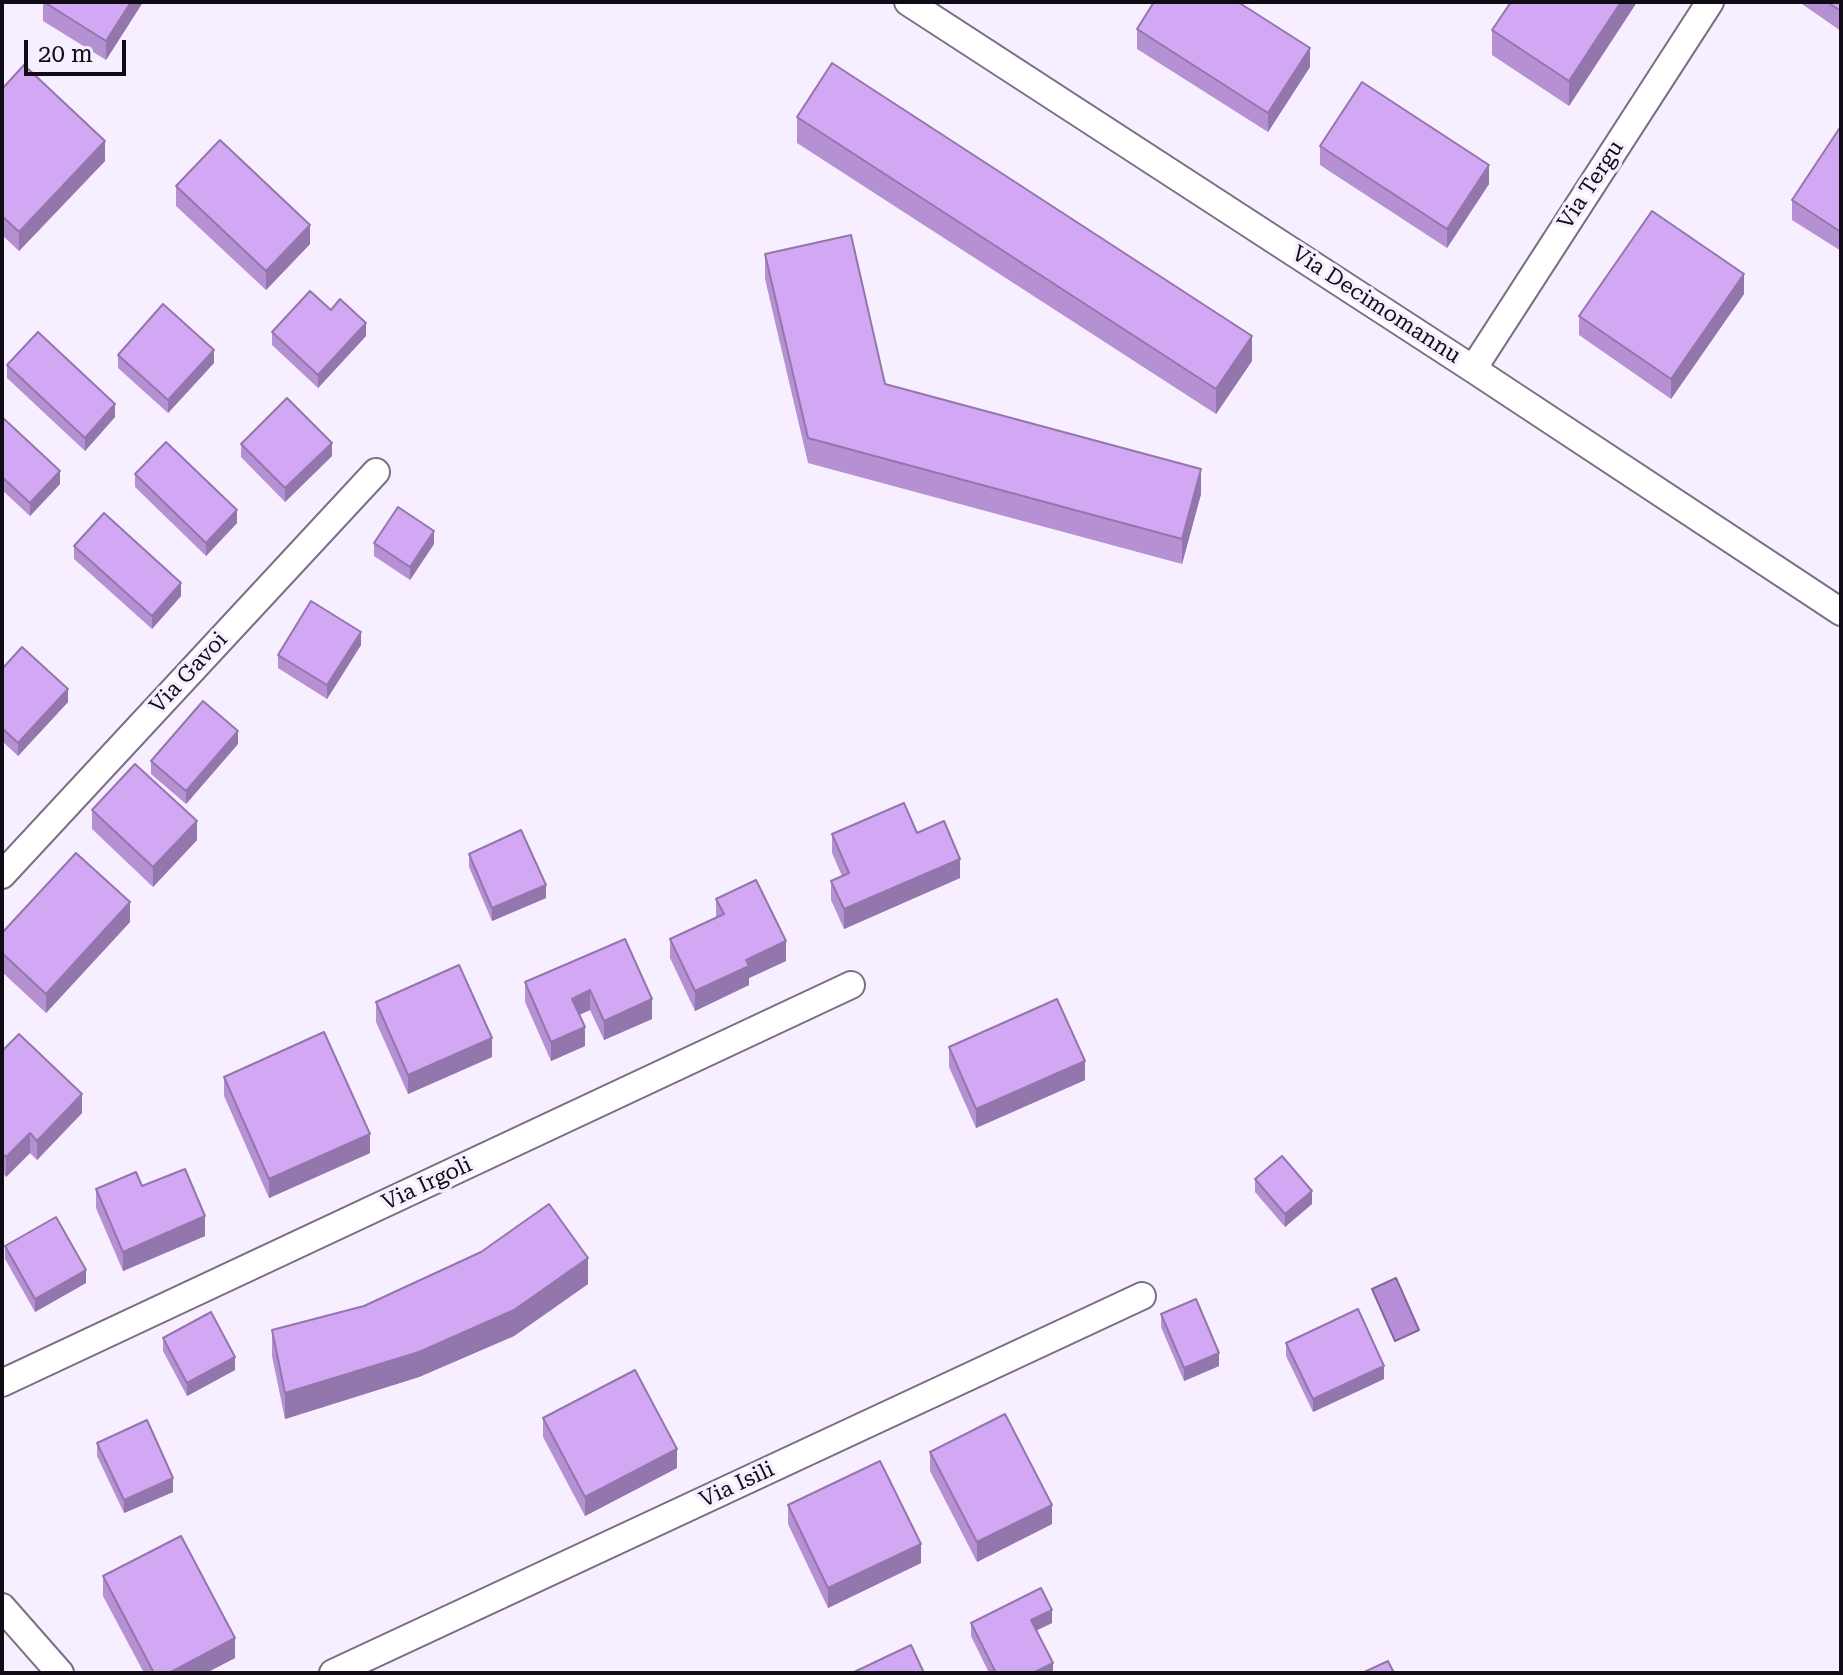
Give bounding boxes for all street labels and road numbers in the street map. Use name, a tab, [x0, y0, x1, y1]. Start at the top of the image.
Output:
street label: Via Tergu	[1553, 136, 1629, 234]
street label: Via Decimomannu	[1287, 241, 1465, 369]
street label: Via Gavoi	[145, 627, 233, 719]
street label: Via Irgoli	[378, 1152, 476, 1216]
street label: Via Isili	[695, 1456, 779, 1514]

